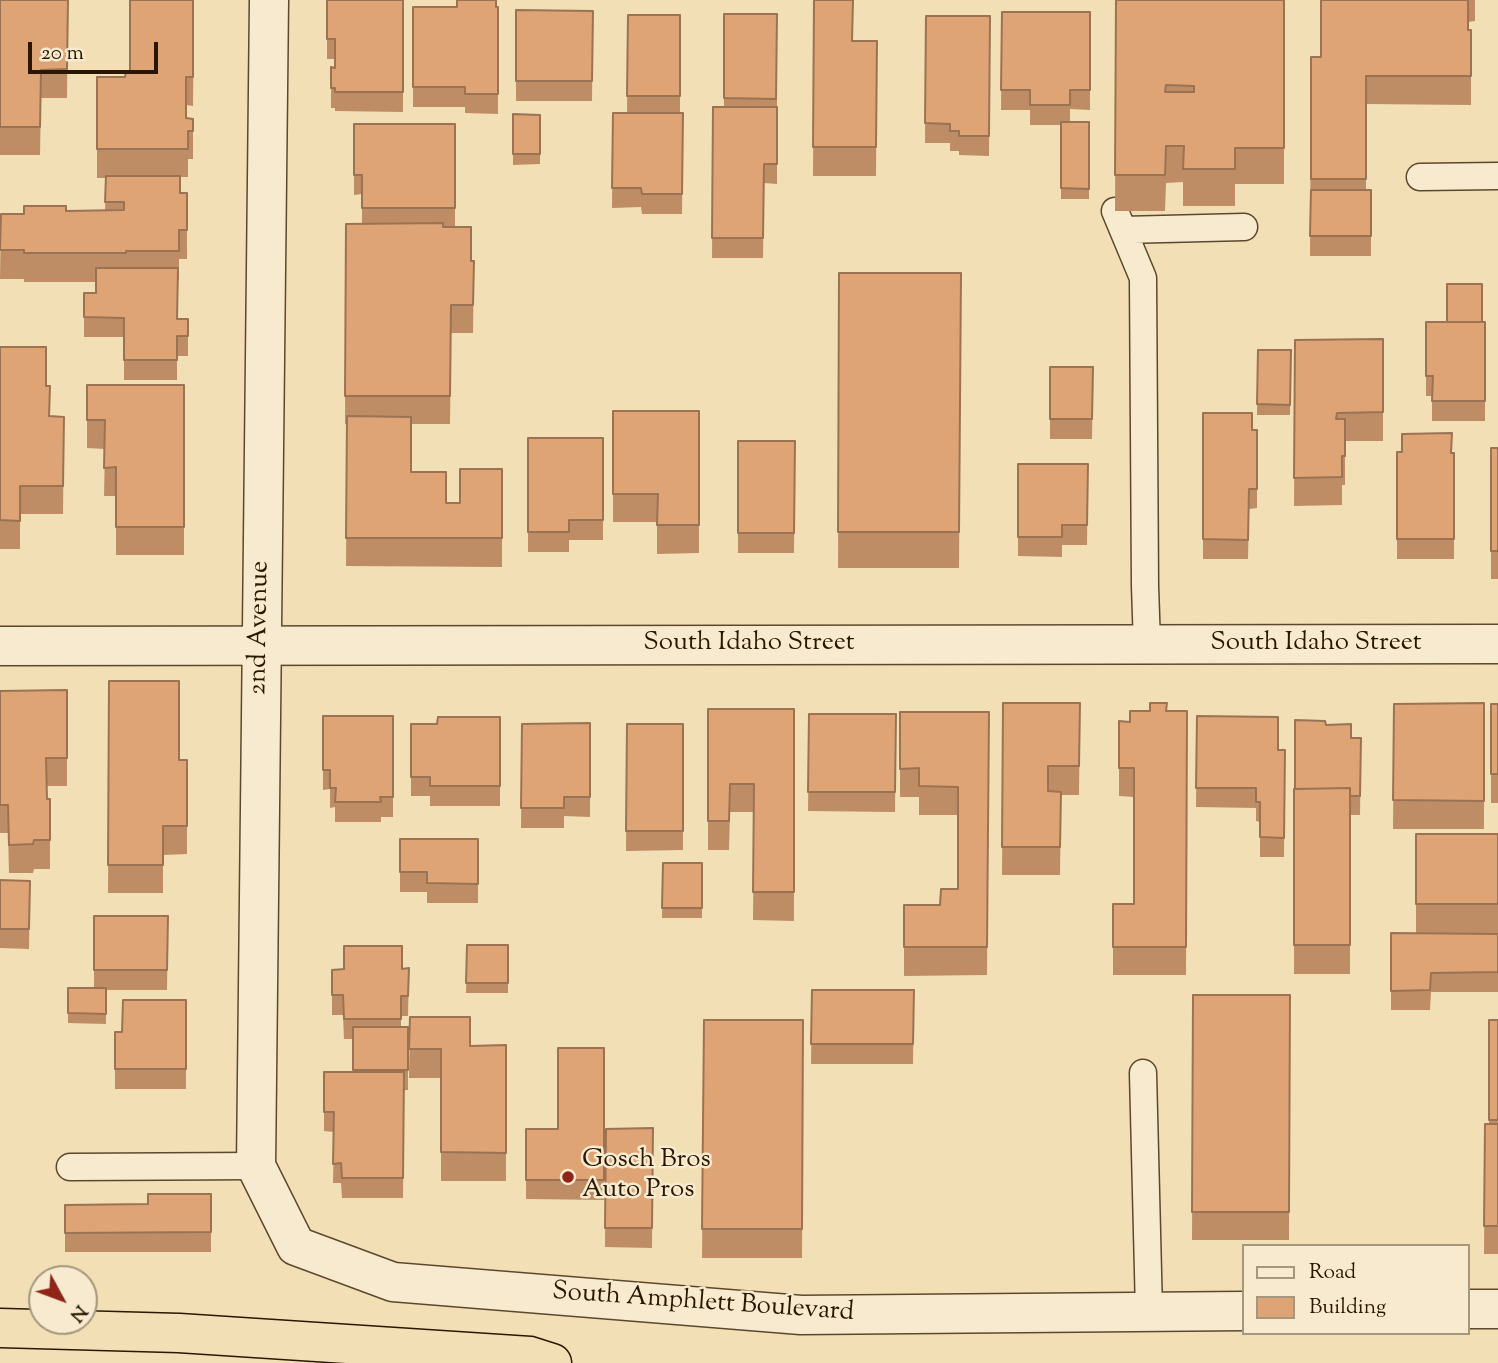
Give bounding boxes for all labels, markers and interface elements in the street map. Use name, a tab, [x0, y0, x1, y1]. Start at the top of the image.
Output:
scale bar	[32, 28, 161, 72]
text: 20 m	[41, 39, 84, 69]
street label: 2nd Avenue	[244, 561, 278, 695]
street label: South Idaho Street	[643, 629, 855, 661]
street label: South Idaho Street	[1210, 629, 1422, 661]
place label: Gosch Bros Auto Pros	[582, 1146, 711, 1208]
marker: Gosch Bros Auto Pros	[560, 1169, 576, 1185]
legend	[1242, 1244, 1470, 1335]
text: Road	[1309, 1258, 1356, 1288]
north arrow	[28, 1265, 98, 1335]
street label: South Amphlett Boulevard	[551, 1278, 855, 1330]
text: Building	[1309, 1293, 1386, 1323]
text: N	[63, 1298, 93, 1327]

